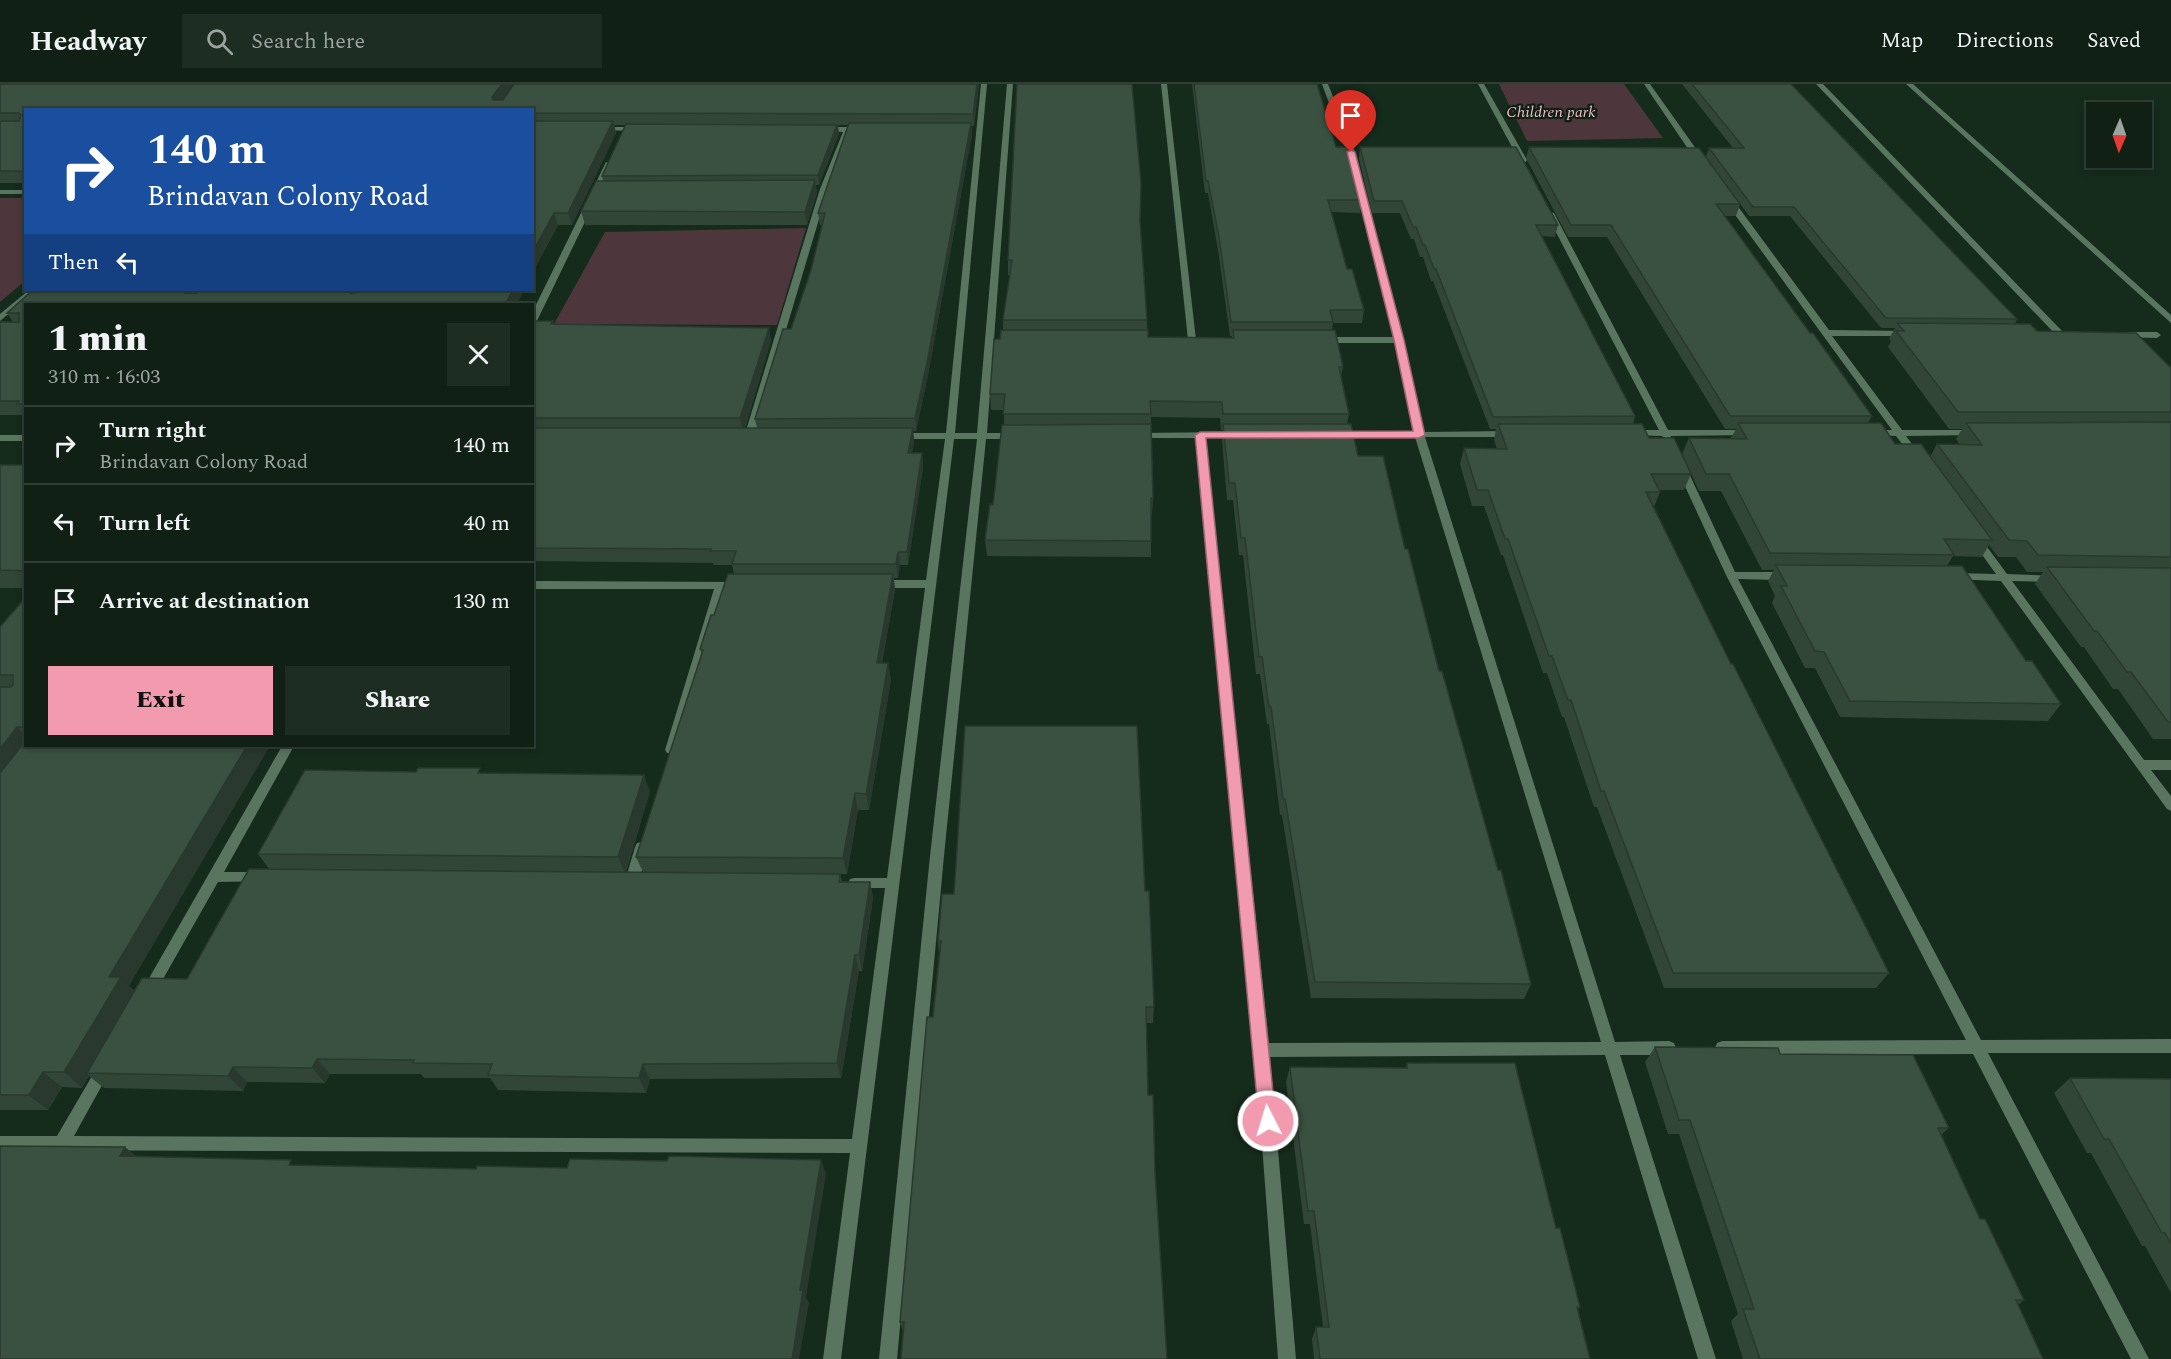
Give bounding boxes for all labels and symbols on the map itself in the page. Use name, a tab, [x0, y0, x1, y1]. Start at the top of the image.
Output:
pin	[1325, 90, 1376, 152]
park label: Children park	[1506, 100, 1596, 124]
north arrow	[2086, 102, 2152, 168]
position arrow	[1236, 1089, 1300, 1153]

